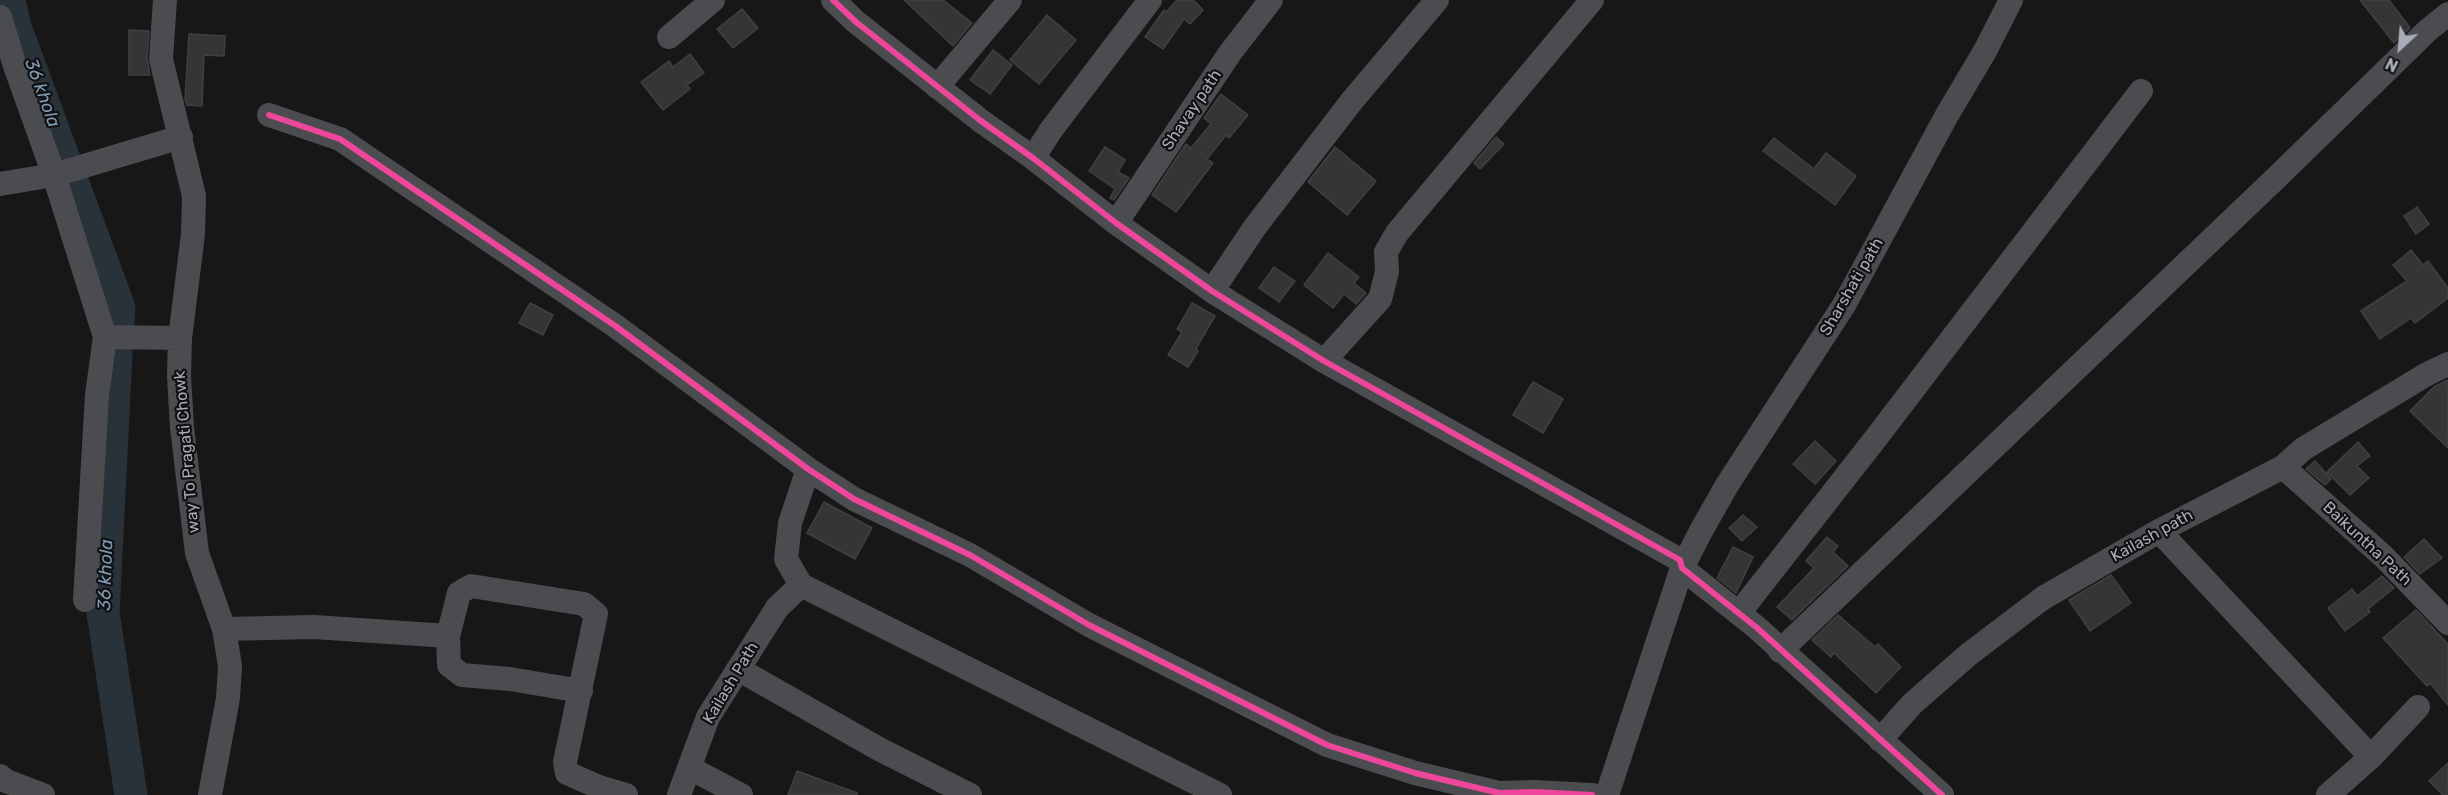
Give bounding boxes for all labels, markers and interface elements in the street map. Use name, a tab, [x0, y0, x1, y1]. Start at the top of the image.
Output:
north arrow	[2370, 18, 2430, 78]
text: N	[2383, 54, 2401, 76]
water label: 36 khola	[20, 56, 64, 130]
street label: Shavay path	[1158, 66, 1226, 154]
street label: Sharshati path	[1816, 235, 1888, 339]
street label: way To Pragati Chowk	[170, 370, 204, 534]
street label: Baikuntha Path	[2319, 498, 2415, 590]
street label: Kailash path	[2108, 506, 2196, 566]
water label: 36 khola	[94, 539, 118, 611]
street label: Kailash Path	[699, 639, 763, 727]

